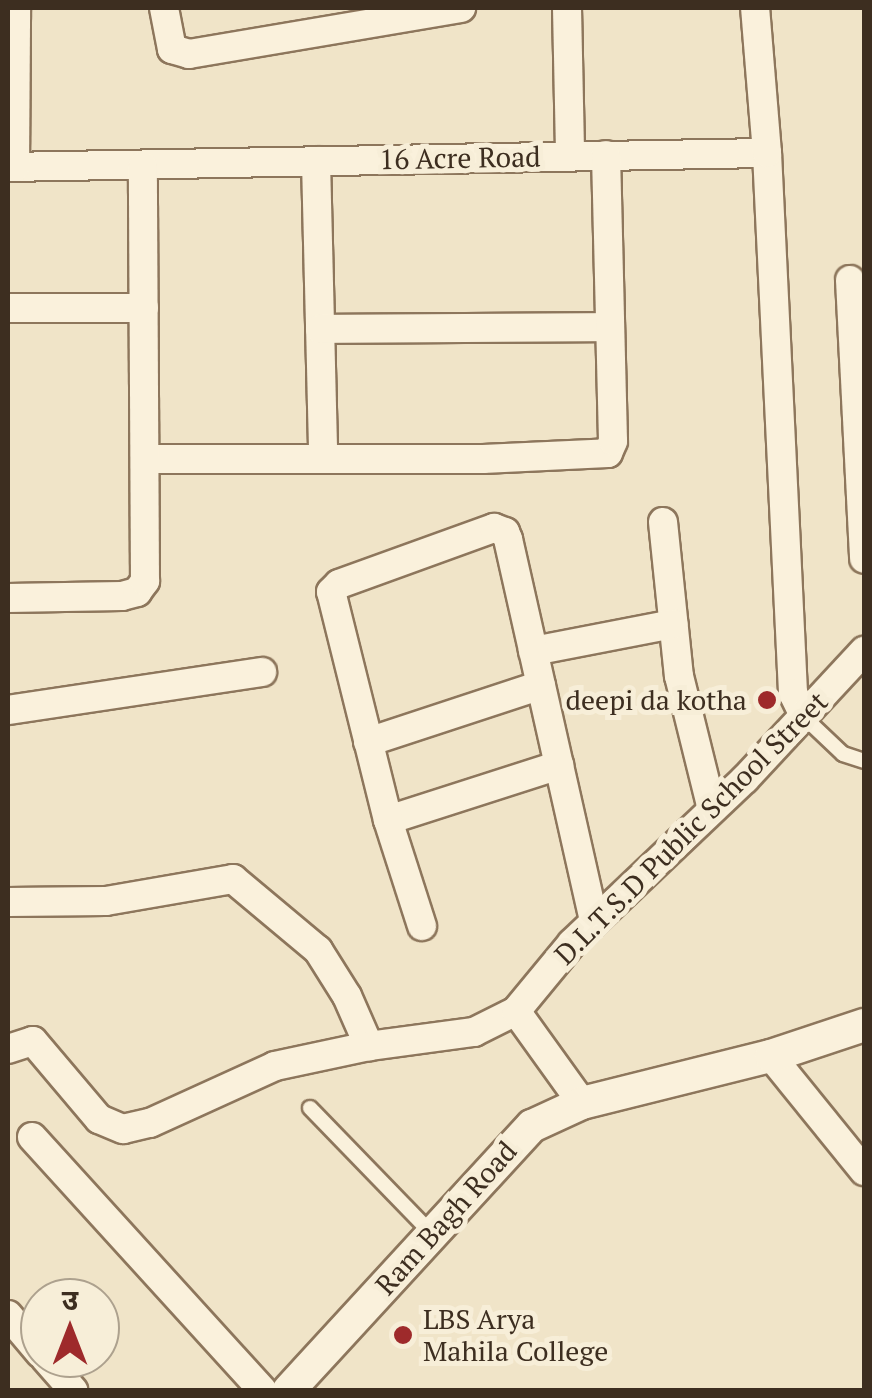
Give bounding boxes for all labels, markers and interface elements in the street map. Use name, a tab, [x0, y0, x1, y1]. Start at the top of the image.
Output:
street label: 16 Acre Road	[379, 140, 541, 176]
place label: deepi da kotha	[565, 683, 747, 717]
street label: D.L.T.S.D Public School Street	[548, 685, 834, 971]
marker: deepi da kotha	[756, 689, 778, 711]
street label: Ram Bagh Road	[368, 1134, 524, 1302]
north arrow	[20, 1278, 120, 1378]
text: उ	[62, 1281, 78, 1318]
place label: LBS Arya Mahila College	[423, 1302, 608, 1368]
marker: LBS Arya Mahila College	[392, 1324, 414, 1346]

